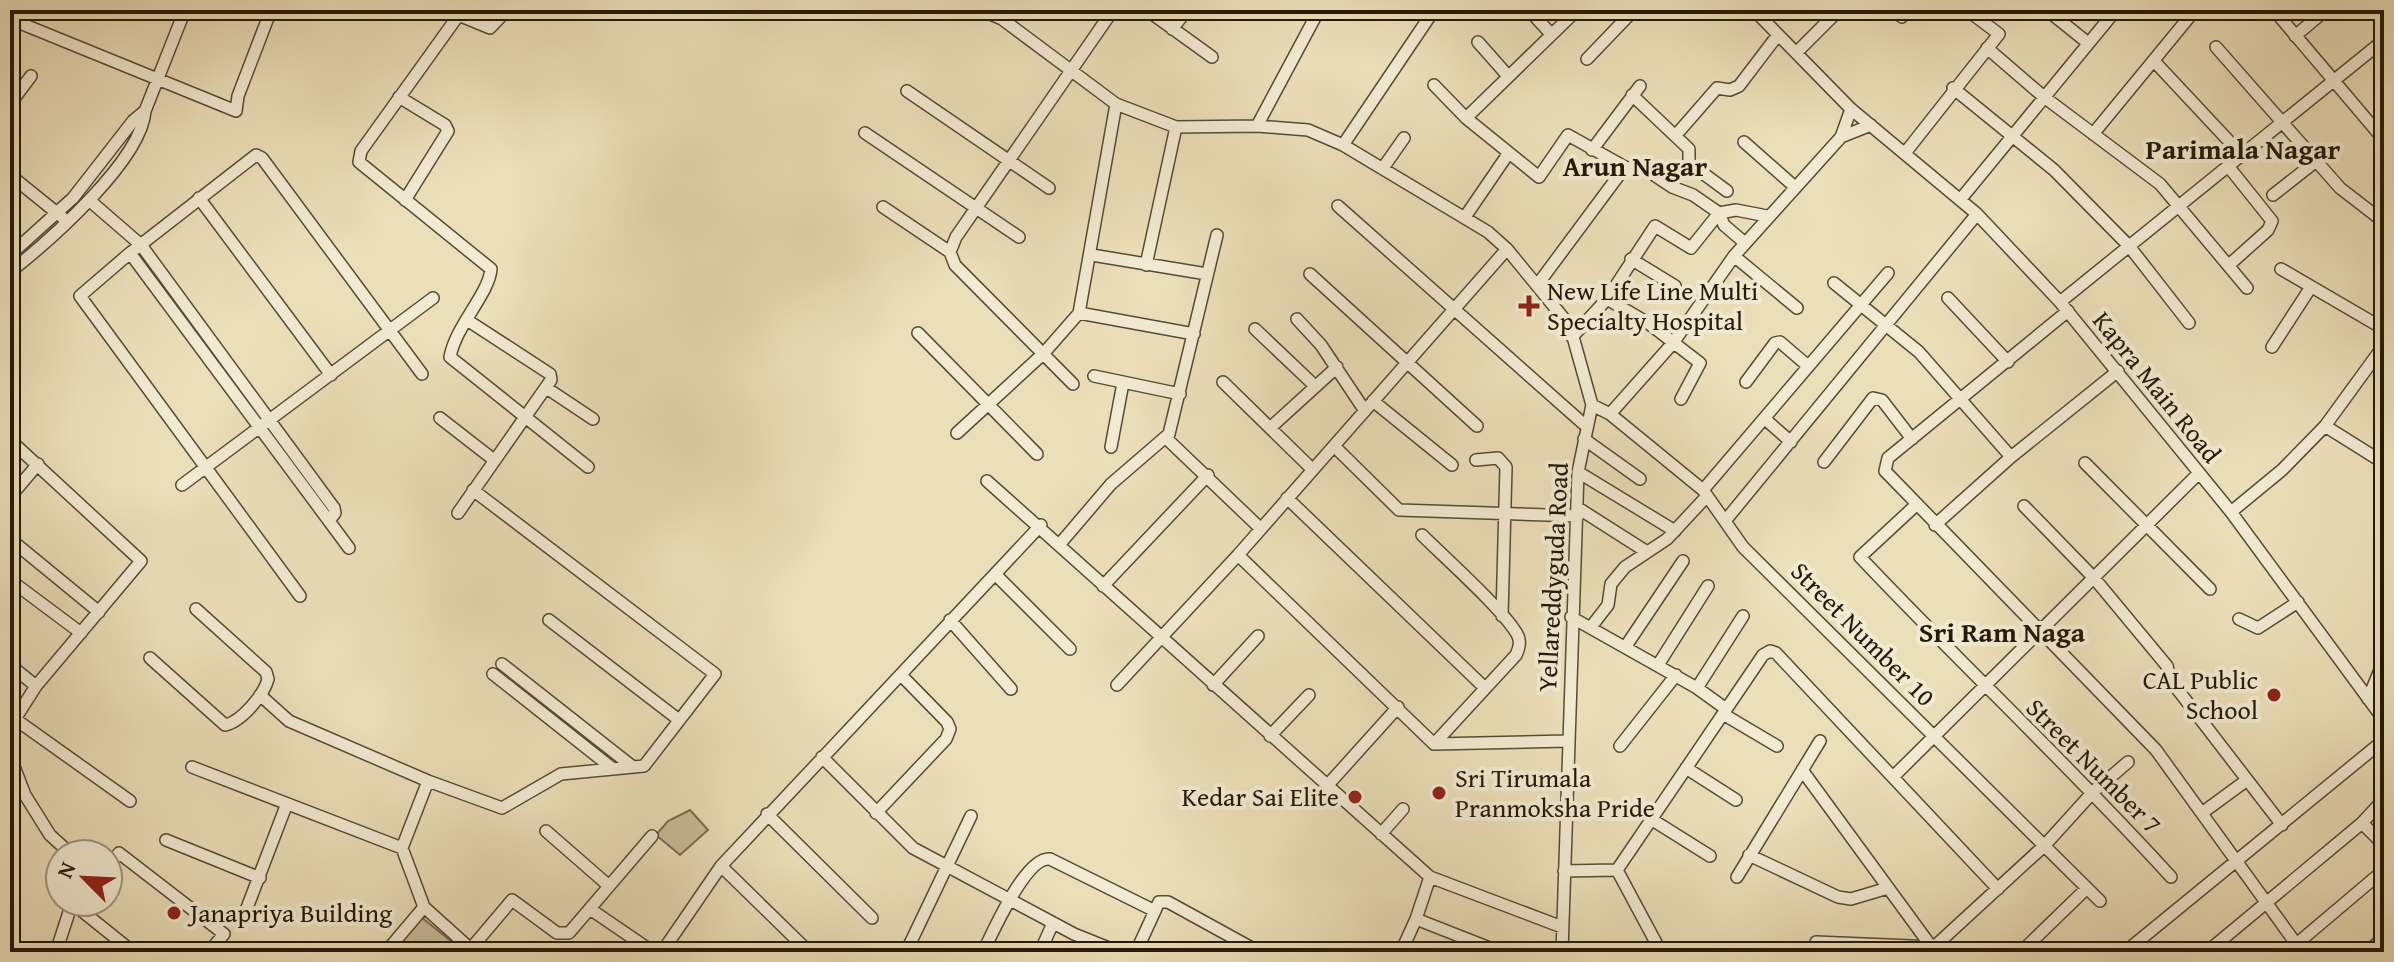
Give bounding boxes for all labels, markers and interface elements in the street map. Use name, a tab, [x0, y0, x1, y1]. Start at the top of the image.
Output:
district label: Parimala Nagar	[2146, 128, 2341, 169]
district label: Arun Nagar	[1563, 145, 1707, 186]
place label: New Life Line Multi Specialty Hospital	[1547, 271, 1758, 340]
marker: New Life Line Multi Specialty Hospital	[1518, 295, 1540, 317]
street label: Kapra Main Road	[2084, 302, 2231, 471]
street label: Yellareddyguda Road	[1527, 461, 1578, 693]
street label: Street Number 10	[1782, 552, 1945, 715]
district label: Sri Ram Naga	[1919, 611, 2086, 652]
place label: CAL Public School	[2143, 660, 2258, 729]
marker: CAL Public School	[2265, 686, 2283, 704]
street label: Street Number 7	[2017, 689, 2171, 843]
place label: Sri Tirumala Pranmoksha Pride	[1455, 758, 1655, 827]
place label: Kedar Sai Elite	[1182, 777, 1339, 816]
marker: Sri Tirumala Pranmoksha Pride	[1430, 784, 1448, 802]
marker: Kedar Sai Elite	[1346, 788, 1364, 806]
north arrow	[44, 838, 124, 918]
text: N	[48, 856, 83, 883]
place label: Janapriya Building	[187, 893, 392, 932]
marker: Janapriya Building	[165, 904, 183, 922]

